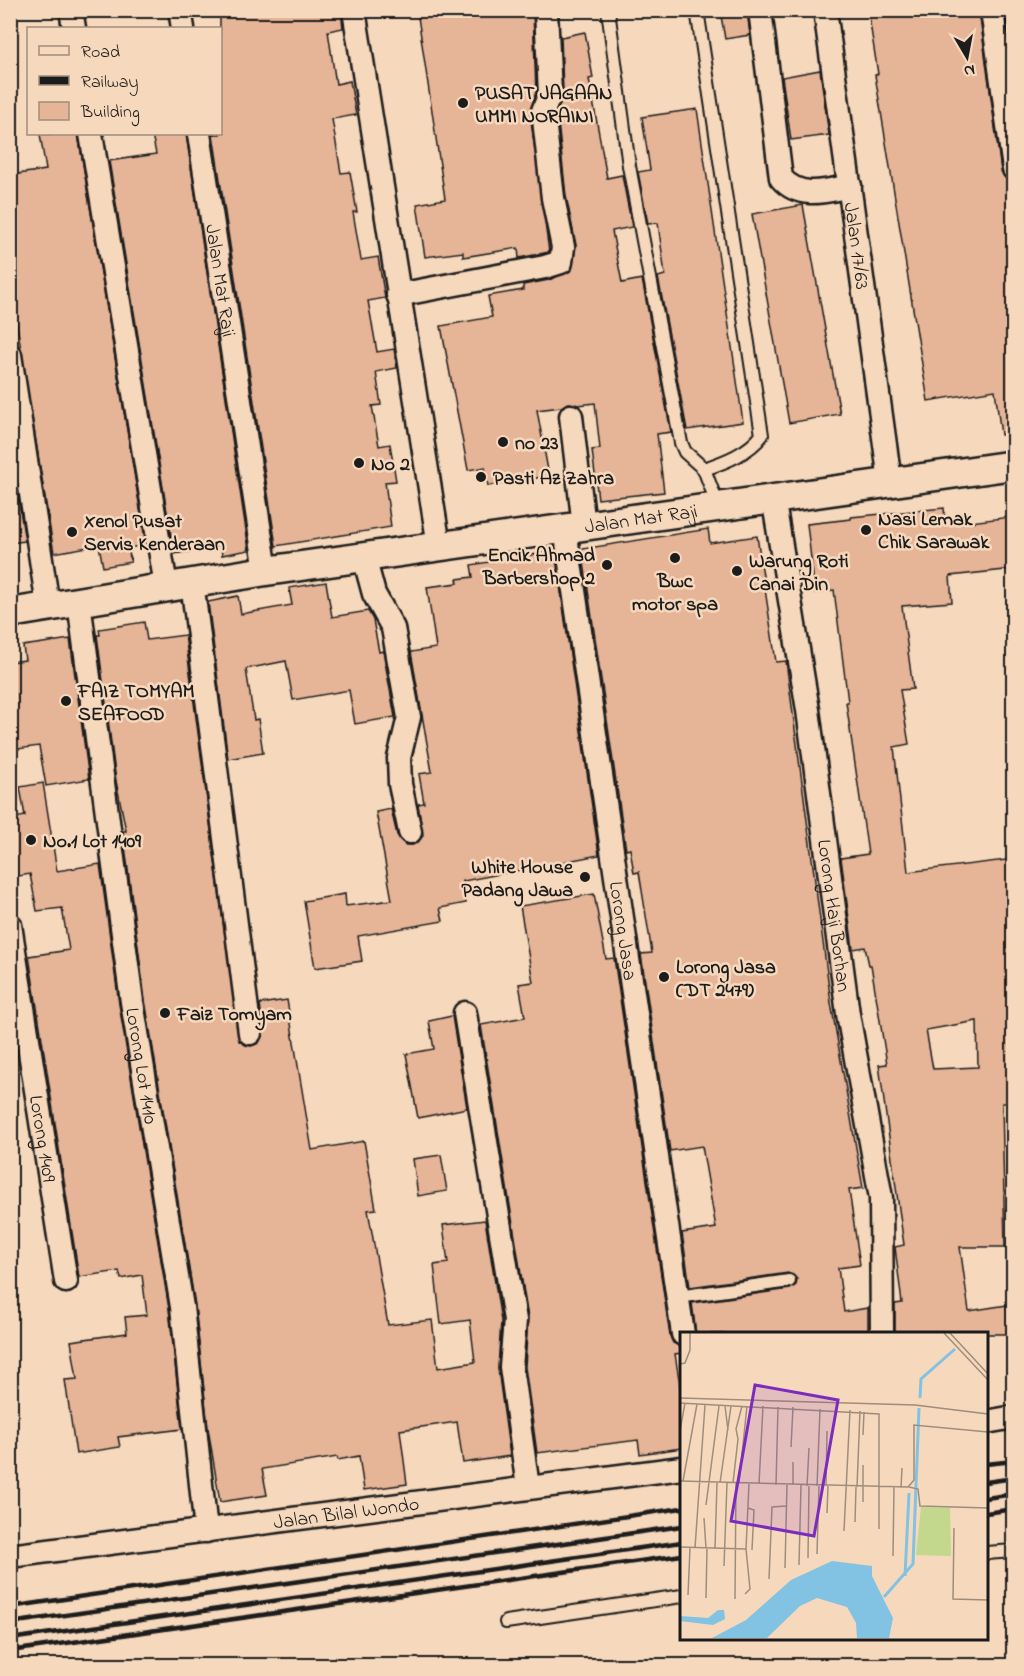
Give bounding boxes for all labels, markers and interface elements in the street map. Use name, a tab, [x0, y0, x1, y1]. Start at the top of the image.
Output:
legend	[27, 27, 222, 135]
north arrow	[937, 27, 997, 87]
text: Road	[81, 40, 120, 66]
text: N	[962, 57, 977, 83]
text: Railway	[81, 70, 138, 96]
place label: PUSAT JAGAAN UMMI NORAINI	[475, 80, 612, 132]
marker: PUSAT JAGAAN UMMI NORAINI	[456, 96, 470, 110]
text: Building	[80, 100, 140, 127]
street label: Jalan 17/63	[835, 201, 875, 291]
street label: Jalan Mat Raji	[196, 222, 242, 339]
place label: no 23	[515, 430, 558, 459]
marker: no 23	[496, 435, 510, 449]
place label: No 2	[371, 451, 410, 480]
marker: No 2	[352, 456, 366, 470]
place label: Pasti Az Zahra	[493, 465, 614, 494]
marker: Pasti Az Zahra	[474, 470, 488, 484]
street label: Jalan Mat Raji	[583, 498, 700, 543]
place label: Nasi Lemak Chik Sarawak	[878, 506, 990, 558]
place label: Xenol Pusat Servis Kenderaan	[84, 508, 225, 560]
marker: Nasi Lemak Chik Sarawak	[859, 523, 873, 537]
marker: Xenol Pusat Servis Kenderaan	[65, 525, 79, 539]
place label: Encik Ahmad Barbershop 2	[482, 542, 596, 594]
place label: Warung Roti Canai Din	[749, 548, 849, 600]
marker: Bwc motor spa	[668, 551, 682, 565]
marker: Encik Ahmad Barbershop 2	[600, 558, 614, 572]
marker: Warung Roti Canai Din	[730, 564, 744, 578]
place label: Bwc motor spa	[632, 568, 718, 620]
place label: FAIZ TOMYAM SEAFOOD	[77, 678, 195, 730]
marker: FAIZ TOMYAM SEAFOOD	[59, 694, 73, 708]
place label: No.1 Lot 1409	[43, 828, 142, 857]
marker: No.1 Lot 1409	[24, 833, 38, 847]
street label: Lorong Haji Borhan	[808, 838, 857, 994]
place label: White House Padang Jawa	[461, 854, 574, 907]
marker: White House Padang Jawa	[578, 870, 592, 884]
street label: Lorong Jasa	[600, 880, 643, 983]
place label: Lorong Jasa (DT 2479)	[676, 954, 776, 1006]
marker: Lorong Jasa (DT 2479)	[657, 970, 671, 984]
place label: Faiz Tomyam	[176, 1001, 292, 1031]
street label: Lorong Lot 1410	[116, 1006, 164, 1127]
marker: Faiz Tomyam	[158, 1006, 172, 1020]
street label: Lorong 1409	[20, 1093, 62, 1184]
inset map	[680, 1332, 988, 1640]
street label: Jalan Bilal Wondo	[272, 1491, 421, 1538]

